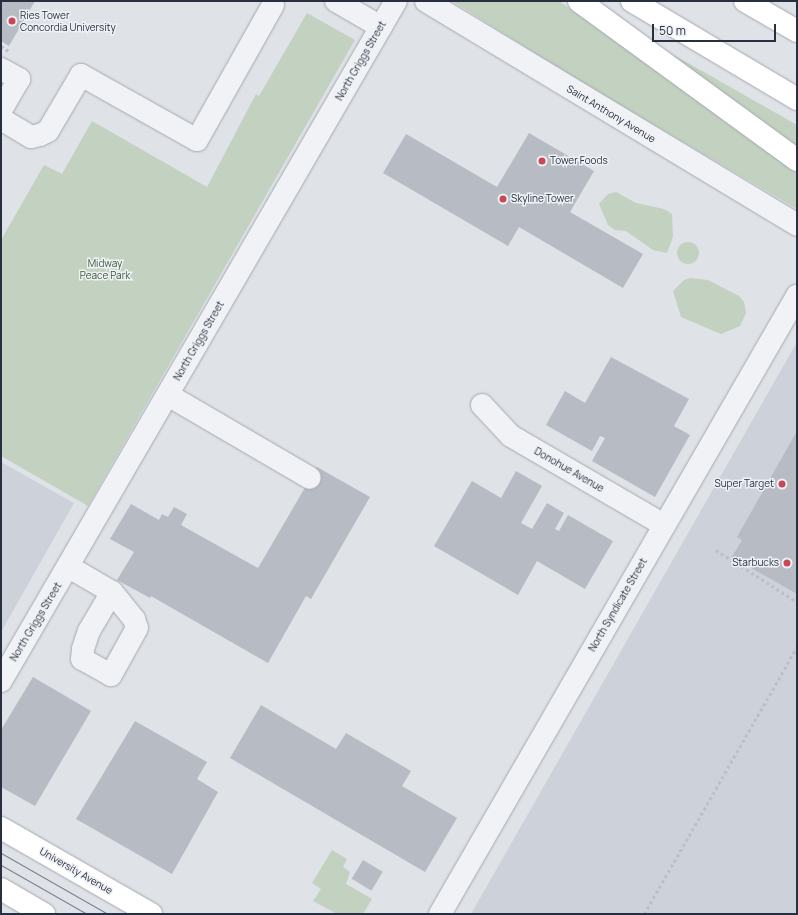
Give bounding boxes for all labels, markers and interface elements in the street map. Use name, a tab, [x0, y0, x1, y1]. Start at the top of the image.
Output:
place label: Ries Tower Concordia University	[20, 9, 116, 32]
marker: Ries Tower Concordia University	[7, 16, 17, 26]
scale bar	[654, 16, 778, 42]
street label: North Griggs Street	[333, 19, 389, 103]
text: 50 m	[659, 22, 686, 39]
street label: Saint Anthony Avenue	[564, 83, 658, 145]
place label: Tower Foods	[550, 155, 608, 167]
marker: Tower Foods	[537, 156, 547, 166]
place label: Skyline Tower	[511, 193, 574, 205]
marker: Skyline Tower	[498, 194, 508, 204]
park label: Midway Peace Park	[80, 257, 130, 280]
street label: North Griggs Street	[171, 299, 227, 383]
street label: Donohue Avenue	[532, 445, 606, 495]
place label: Super Target	[715, 478, 774, 490]
marker: Super Target	[777, 479, 787, 489]
street label: North Syndicate Street	[586, 556, 650, 654]
place label: Starbucks	[732, 557, 779, 569]
marker: Starbucks	[782, 558, 792, 568]
street label: North Griggs Street	[8, 580, 64, 664]
street label: University Avenue	[37, 845, 115, 897]

